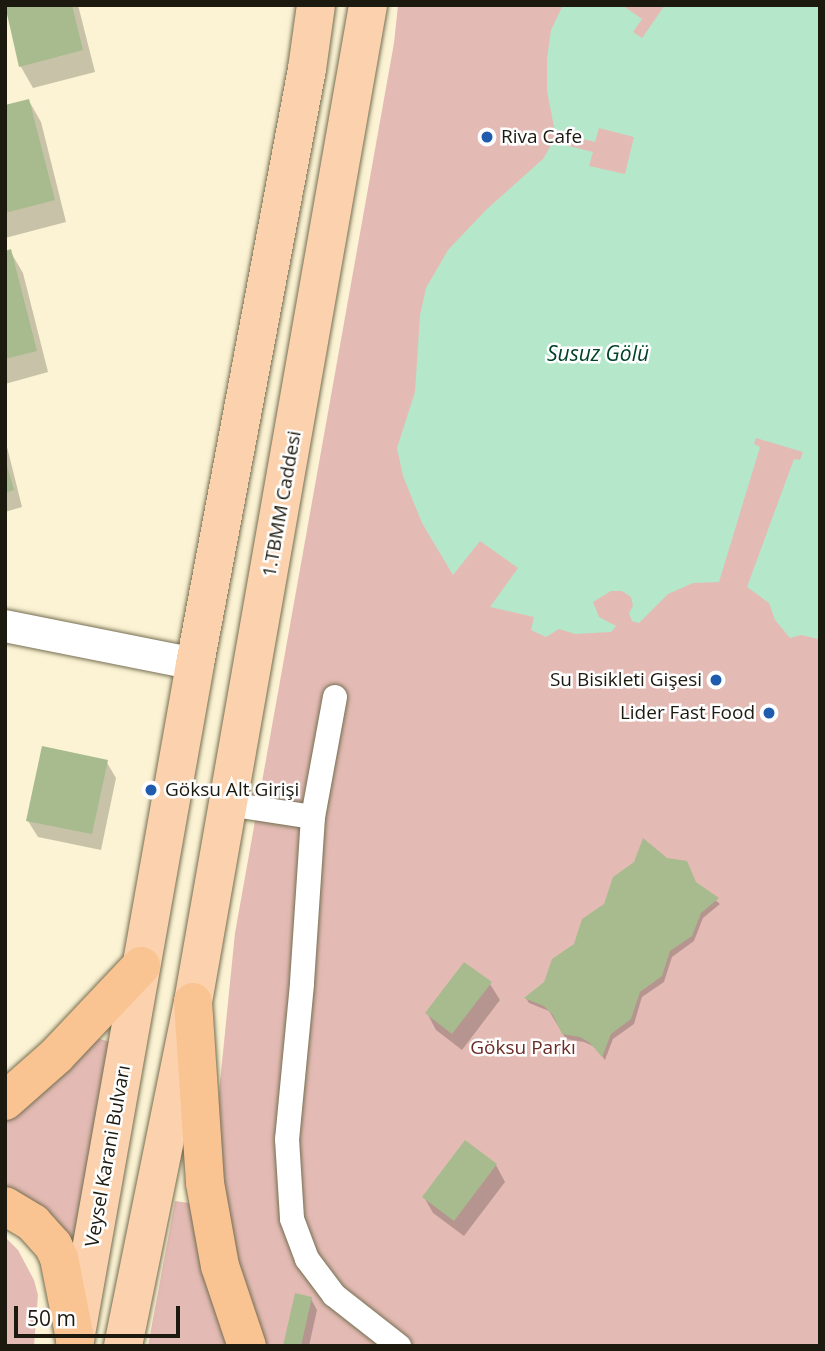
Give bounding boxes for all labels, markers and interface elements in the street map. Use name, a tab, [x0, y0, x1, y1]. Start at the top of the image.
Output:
place label: Riva Cafe	[501, 126, 582, 148]
marker: Riva Cafe	[479, 129, 495, 145]
water label: Susuz Gölü	[547, 340, 649, 366]
street label: 1.TBMM Caddesi	[258, 429, 306, 579]
place label: Su Bisikleti Gişesi	[550, 669, 702, 691]
marker: Su Bisikleti Gişesi	[708, 672, 724, 688]
place label: Lider Fast Food	[620, 702, 755, 724]
marker: Lider Fast Food	[761, 705, 777, 721]
place label: Göksu Alt Girişi	[165, 779, 299, 801]
marker: Göksu Alt Girişi	[143, 782, 159, 798]
park label: Göksu Parkı	[470, 1037, 576, 1059]
street label: Veysel Karani Bulvarı	[81, 1063, 135, 1249]
scale bar	[18, 1292, 184, 1336]
text: 50 m	[27, 1304, 76, 1332]

